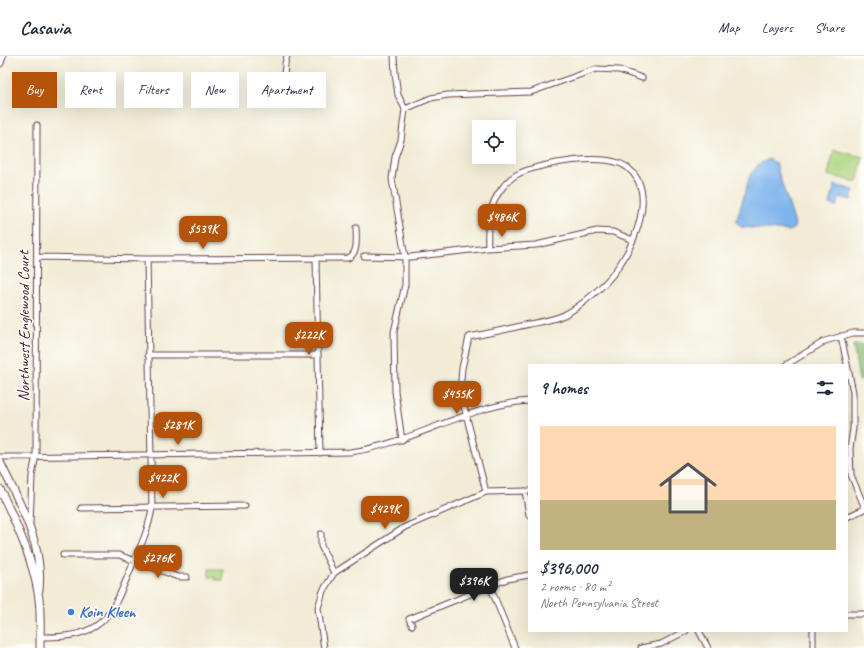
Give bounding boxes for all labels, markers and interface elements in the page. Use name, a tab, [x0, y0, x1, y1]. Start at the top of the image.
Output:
text: Casavia	[20, 16, 70, 40]
text: Map	[718, 19, 740, 36]
text: Layers	[762, 19, 793, 36]
text: Share	[815, 19, 844, 36]
chip: Buy	[12, 72, 57, 108]
chip: Rent	[65, 72, 116, 108]
chip: Filters	[124, 72, 183, 108]
chip: New	[191, 72, 239, 108]
chip: Apartment	[247, 72, 326, 108]
map controls	[472, 120, 516, 164]
button: locate	[472, 120, 516, 164]
pin: $486K	[474, 204, 530, 238]
text: $486K	[487, 209, 517, 225]
pin: $539K	[175, 216, 231, 250]
text: $539K	[188, 221, 218, 237]
street label: Northwest Englewood Court	[14, 249, 34, 401]
pin: $222K	[281, 322, 337, 356]
text: $222K	[294, 327, 324, 343]
icon: filters	[814, 377, 836, 399]
text: 9 homes	[540, 378, 588, 399]
pin: $455K	[429, 381, 485, 415]
text: $455K	[442, 386, 472, 402]
pin: $281K	[150, 412, 206, 446]
text: $281K	[163, 417, 193, 433]
icon: home	[652, 452, 724, 524]
pin: $422K	[135, 465, 191, 499]
text: $422K	[148, 470, 178, 486]
pin: $429K	[357, 496, 413, 530]
text: $429K	[370, 501, 400, 517]
pin: $276K	[130, 545, 186, 579]
text: $276K	[143, 550, 173, 566]
text: $396,000	[540, 558, 597, 579]
pin: $396K	[446, 568, 502, 602]
text: $396K	[459, 573, 489, 589]
text: 2 rooms · 80 m²	[540, 579, 610, 595]
text: North Pennsylvania Street	[540, 595, 658, 611]
place label: Koin Kleen	[79, 602, 137, 622]
marker: Koin Kleen	[66, 607, 76, 617]

